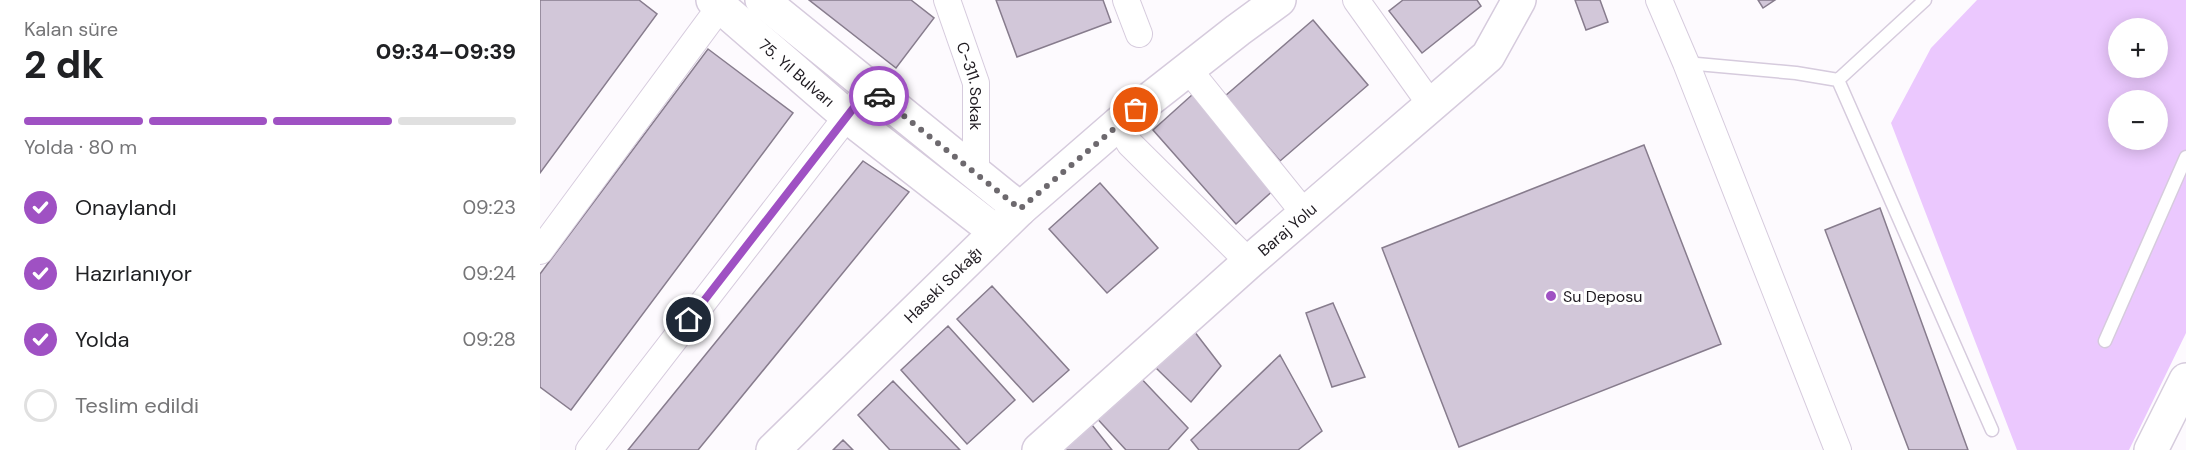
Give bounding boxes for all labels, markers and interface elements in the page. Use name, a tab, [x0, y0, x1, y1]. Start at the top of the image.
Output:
text: Kalan süre	[24, 16, 118, 42]
map controls	[2108, 18, 2168, 150]
button: +	[2108, 18, 2168, 78]
street label: 75. Yıl Bulvarı	[754, 34, 839, 112]
text: 09:34–09:39	[376, 37, 516, 66]
text: 2 dk	[24, 39, 104, 90]
street label: C-311. Sokak	[951, 39, 986, 130]
courier	[849, 66, 909, 126]
icon: car	[863, 80, 896, 113]
pin	[1110, 84, 1161, 135]
button: −	[2108, 90, 2168, 150]
icon: bag	[1119, 93, 1152, 126]
text: Yolda · 80 m	[24, 134, 137, 160]
icon: check	[24, 191, 57, 224]
text: Onaylandı	[75, 193, 177, 222]
text: 09:23	[462, 194, 516, 220]
street label: Baraj Yolu	[1253, 198, 1321, 261]
street label: Haseki Sokağı	[900, 242, 986, 328]
icon: check	[24, 257, 57, 290]
text: Hazırlanıyor	[75, 259, 192, 288]
text: 09:24	[462, 260, 516, 286]
place label: Su Deposu	[1563, 286, 1643, 307]
marker: Su Deposu	[1544, 289, 1558, 303]
pin	[663, 294, 714, 345]
icon: home	[672, 303, 705, 336]
icon: check	[24, 323, 57, 356]
text: Yolda	[75, 325, 130, 354]
text: 09:28	[462, 326, 516, 352]
text: Teslim edildi	[75, 391, 199, 420]

